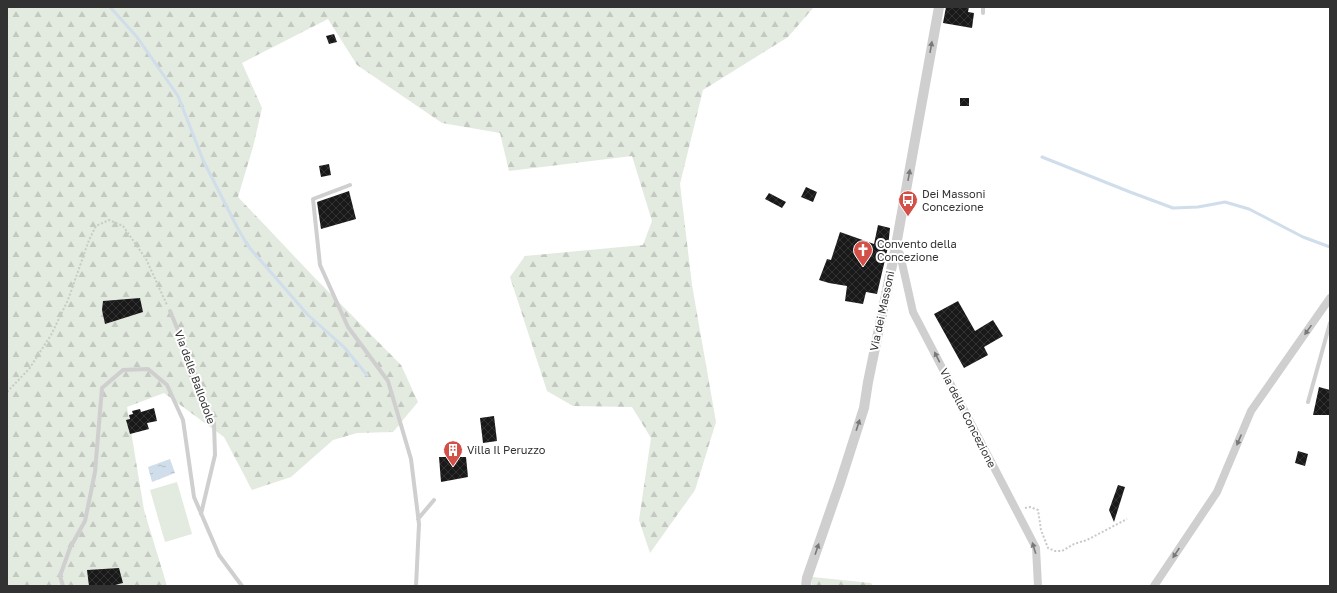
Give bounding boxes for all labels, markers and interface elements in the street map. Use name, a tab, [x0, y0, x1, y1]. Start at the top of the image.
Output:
one-way arrow	[929, 41, 935, 53]
one-way arrow	[906, 169, 912, 181]
place label: Dei Massoni Concezione	[922, 187, 985, 213]
bus stop icon: Dei Massoni Concezione	[897, 189, 919, 217]
place label: Convento della Concezione	[877, 237, 957, 263]
church icon: Convento della Concezione	[852, 239, 874, 267]
street label: Via dei Massoni	[867, 270, 896, 352]
one-way arrow	[1304, 325, 1312, 335]
street label: Via delle Ballodole	[172, 328, 218, 425]
one-way arrow	[933, 352, 940, 363]
street label: Via della Concezione	[938, 366, 999, 470]
one-way arrow	[855, 419, 861, 431]
one-way arrow	[1236, 434, 1242, 445]
building icon: Villa Il Peruzzo	[442, 439, 464, 467]
place label: Villa Il Peruzzo	[467, 443, 546, 456]
one-way arrow	[1031, 541, 1037, 553]
one-way arrow	[814, 542, 820, 554]
one-way arrow	[1172, 548, 1180, 558]

